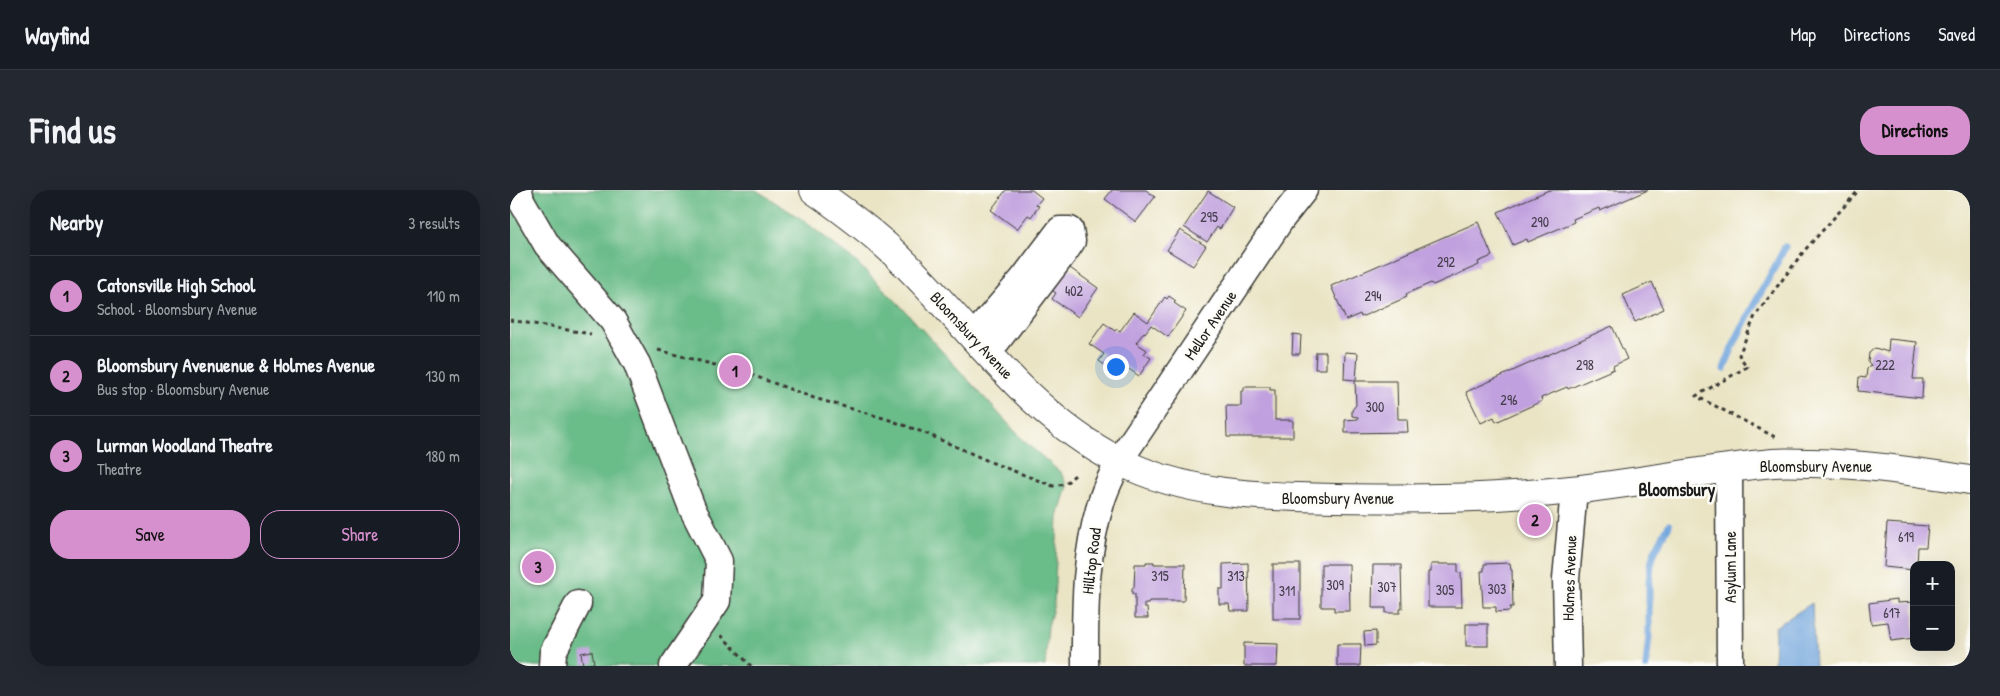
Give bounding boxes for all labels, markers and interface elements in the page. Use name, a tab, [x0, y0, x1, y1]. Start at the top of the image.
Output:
text: Wayfind	[25, 19, 89, 51]
text: Map	[1791, 22, 1816, 47]
text: Directions	[1844, 22, 1910, 47]
text: Saved	[1938, 22, 1975, 47]
button: Directions	[1860, 106, 1970, 155]
text: Find us	[30, 107, 116, 154]
house number: 295	[1200, 207, 1218, 226]
text: Nearby	[50, 208, 103, 237]
text: 3 results	[408, 212, 460, 234]
house number: 290	[1531, 212, 1549, 231]
house number: 292	[1437, 252, 1456, 271]
text: Catonsville High School	[97, 272, 255, 298]
house number: 402	[1065, 281, 1083, 300]
text: 1	[63, 285, 69, 307]
text: 110 m	[427, 285, 460, 307]
street label: Mellor Avenue	[1179, 285, 1242, 364]
street label: Bloomsbury Avenue	[926, 286, 1019, 384]
house number: 294	[1365, 286, 1381, 305]
text: School · Bloomsbury Avenue	[97, 298, 257, 320]
text: Bloomsbury Avenuenue & Holmes Avenue	[97, 352, 375, 378]
pin: 1	[719, 352, 751, 390]
your location	[1103, 354, 1129, 380]
house number: 298	[1576, 355, 1594, 374]
house number: 222	[1875, 355, 1895, 374]
text: 2	[62, 365, 70, 387]
text: 130 m	[425, 365, 460, 387]
text: Bus stop · Bloomsbury Avenue	[97, 378, 269, 400]
house number: 296	[1500, 390, 1518, 409]
house number: 300	[1366, 397, 1384, 416]
text: Lurman Woodland Theatre	[97, 432, 273, 458]
text: 3	[62, 445, 70, 467]
text: 180 m	[426, 445, 460, 467]
street label: Bloomsbury Avenue	[1760, 455, 1873, 477]
text: Theatre	[97, 458, 142, 480]
district label: Bloomsbury	[1639, 477, 1716, 503]
street label: Bloomsbury Avenue	[1282, 487, 1395, 509]
pin: 2	[1519, 501, 1551, 539]
button: Save	[50, 510, 250, 559]
button: Share	[260, 510, 460, 559]
street label: Hilltop Road	[1076, 527, 1106, 595]
house number: 619	[1898, 527, 1914, 546]
street label: Asylum Lane	[1719, 530, 1741, 603]
street label: Holmes Avenue	[1557, 534, 1582, 621]
pin: 3	[522, 548, 554, 586]
map controls	[1910, 561, 1955, 651]
button: +	[1910, 561, 1955, 606]
house number: 315	[1151, 566, 1169, 585]
house number: 313	[1227, 566, 1245, 585]
house number: 309	[1326, 575, 1344, 594]
house number: 307	[1377, 577, 1397, 596]
house number: 303	[1488, 579, 1506, 598]
house number: 305	[1436, 580, 1454, 599]
house number: 311	[1279, 581, 1295, 600]
house number: 617	[1883, 603, 1901, 622]
button: −	[1910, 606, 1955, 651]

